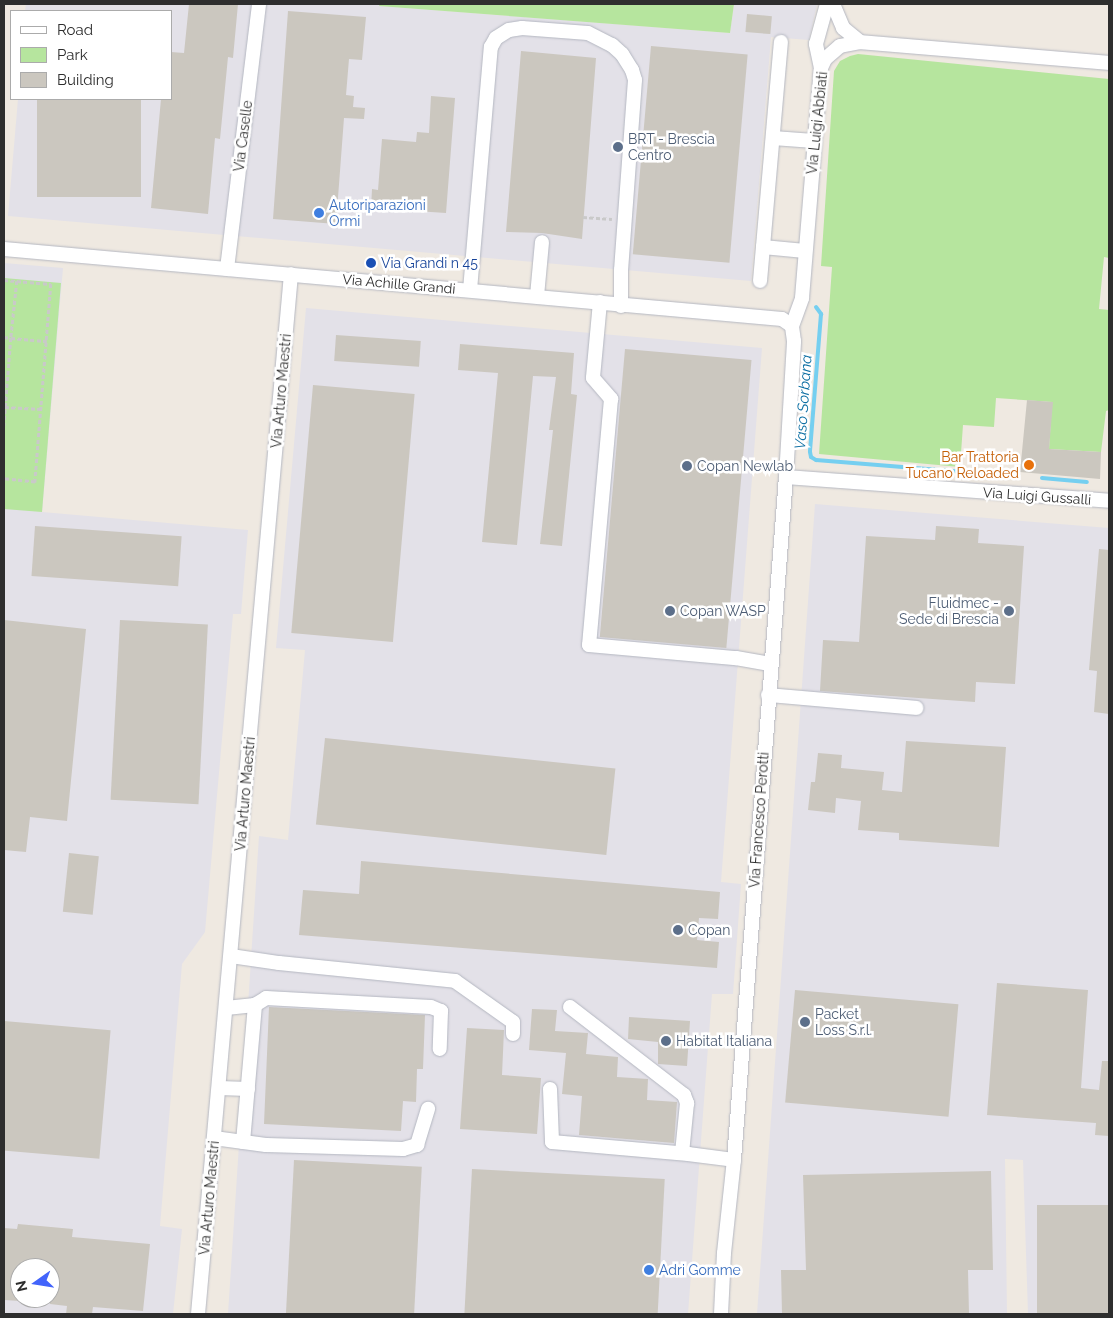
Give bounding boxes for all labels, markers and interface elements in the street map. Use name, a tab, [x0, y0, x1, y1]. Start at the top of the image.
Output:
legend	[10, 10, 172, 100]
text: Road	[57, 21, 93, 39]
text: Park	[57, 46, 88, 64]
text: Building	[57, 71, 114, 89]
street label: Via Luigi Abbiati	[803, 71, 831, 175]
street label: Via Caselle	[230, 99, 256, 173]
place label: BRT - Brescia Centro	[628, 131, 715, 164]
marker: BRT - Brescia Centro	[612, 141, 624, 153]
place label: Autoriparazioni Ormi	[329, 197, 426, 230]
marker: Autoriparazioni Ormi	[313, 207, 325, 219]
place label: Via Grandi n 45	[381, 255, 478, 271]
marker: Via Grandi n 45	[365, 257, 377, 269]
street label: Via Achille Grandi	[342, 271, 456, 297]
street label: Via Arturo Maestri	[268, 333, 294, 449]
water label: Vaso Sorbana	[792, 354, 816, 450]
place label: Bar Trattoria Tucano Reloaded	[905, 449, 1019, 482]
place label: Copan Newlab	[697, 458, 793, 474]
marker: Bar Trattoria Tucano Reloaded	[1023, 459, 1035, 471]
marker: Copan Newlab	[681, 460, 693, 472]
street label: Via Luigi Gussalli	[982, 484, 1092, 508]
place label: Fluidmec - Sede di Brescia	[899, 595, 999, 628]
place label: Copan WASP	[680, 603, 766, 619]
marker: Copan WASP	[664, 605, 676, 617]
marker: Fluidmec - Sede di Brescia	[1003, 605, 1015, 617]
street label: Via Arturo Maestri	[232, 736, 258, 852]
street label: Via Francesco Perotti	[746, 751, 772, 889]
place label: Copan	[688, 922, 730, 938]
marker: Copan	[672, 924, 684, 936]
place label: Packet Loss S.r.l.	[815, 1006, 872, 1038]
marker: Packet Loss S.r.l.	[799, 1016, 811, 1028]
place label: Habitat Italiana	[676, 1033, 772, 1049]
marker: Habitat Italiana	[660, 1035, 672, 1047]
street label: Via Arturo Maestri	[196, 1140, 222, 1256]
north arrow	[10, 1258, 60, 1308]
place label: Adri Gomme	[659, 1262, 741, 1278]
marker: Adri Gomme	[643, 1264, 655, 1276]
text: N	[12, 1279, 30, 1293]

